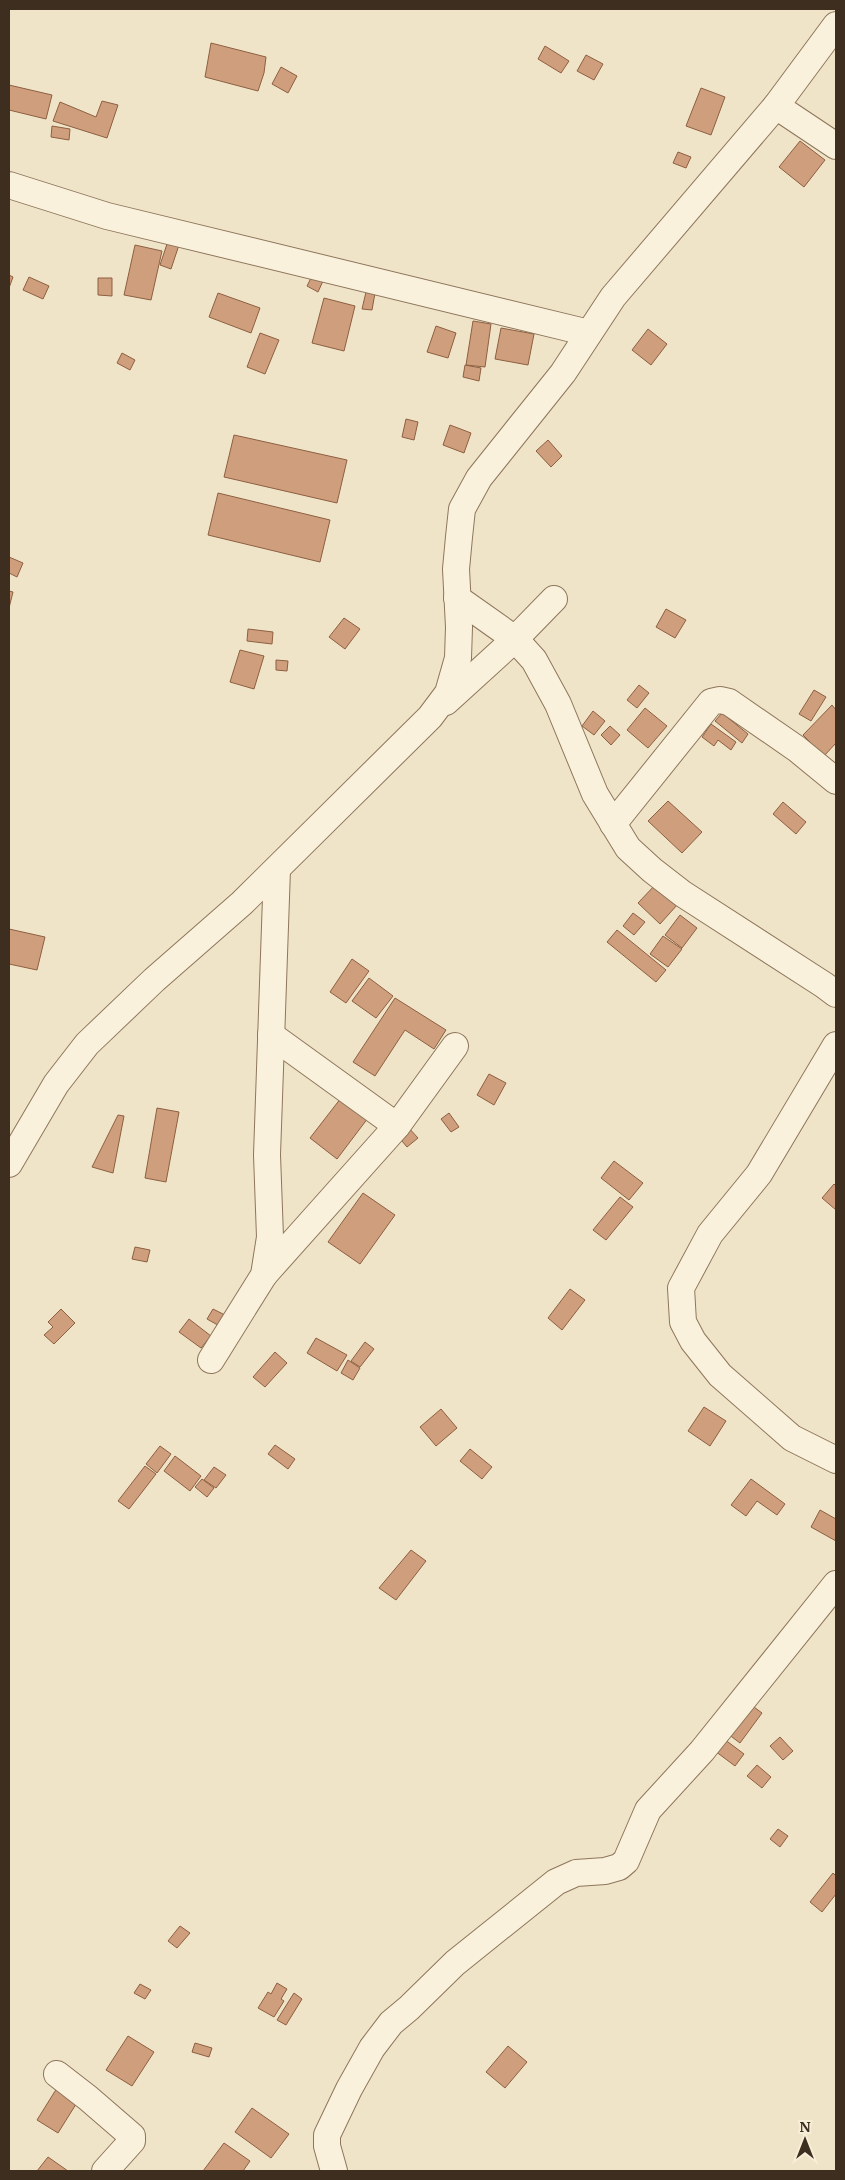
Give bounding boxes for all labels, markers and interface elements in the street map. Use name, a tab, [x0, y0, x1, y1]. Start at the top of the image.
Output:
north arrow	[780, 2115, 830, 2165]
text: N	[799, 2118, 811, 2136]

